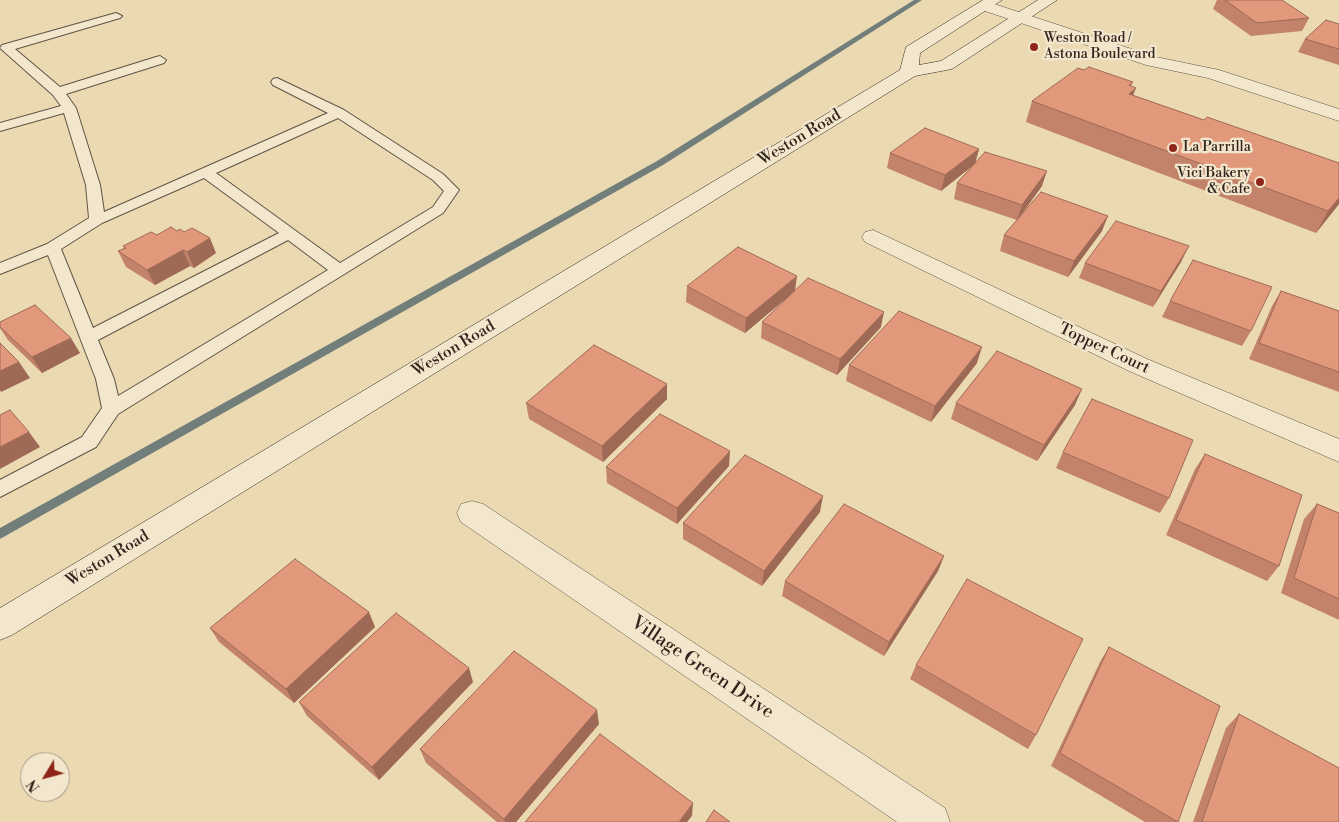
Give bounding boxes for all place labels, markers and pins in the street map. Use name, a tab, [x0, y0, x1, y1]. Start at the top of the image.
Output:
place label: Weston Road / Astona Boulevard	[1044, 31, 1156, 64]
marker: Weston Road / Astona Boulevard	[1028, 41, 1040, 53]
place label: La Parrilla	[1183, 140, 1251, 156]
marker: La Parrilla	[1167, 142, 1179, 154]
place label: Vici Bakery & Cafe	[1177, 166, 1250, 198]
marker: Vici Bakery & Cafe	[1254, 176, 1266, 188]

